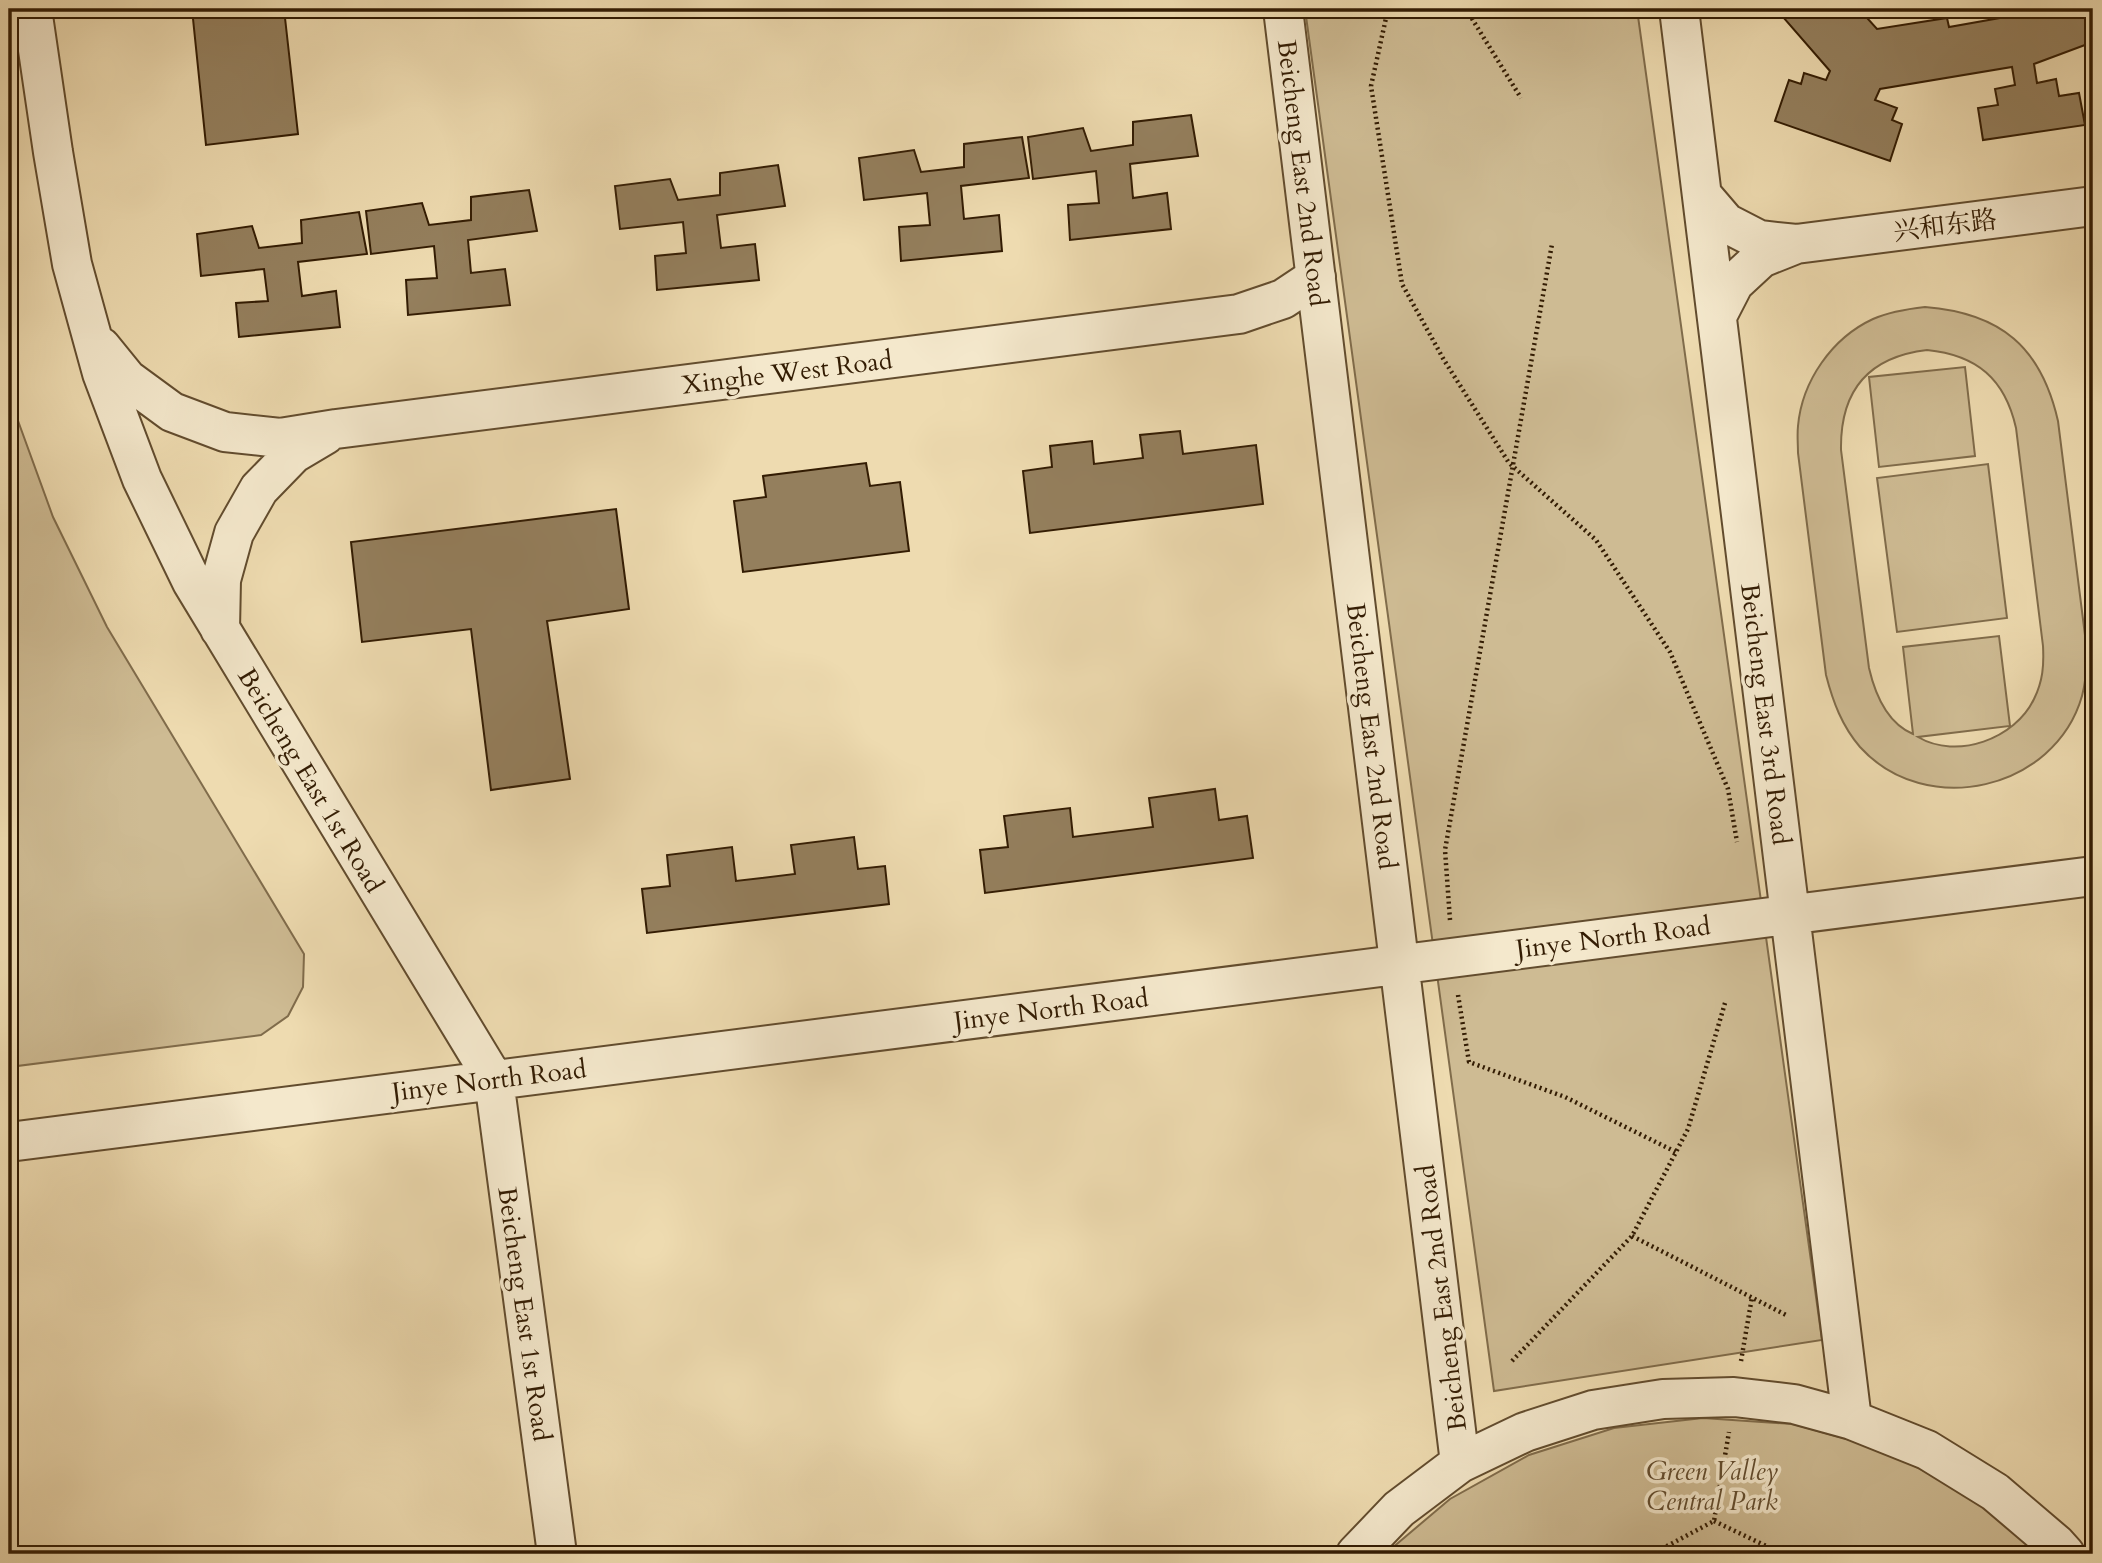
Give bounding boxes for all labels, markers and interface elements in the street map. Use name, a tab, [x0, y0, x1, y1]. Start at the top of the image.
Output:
street label: Beicheng East 2nd Road	[1269, 38, 1336, 308]
street label: 兴和东路	[1891, 202, 1999, 249]
street label: Xinghe West Road	[680, 342, 894, 403]
street label: Beicheng East 3rd Road	[1732, 581, 1799, 847]
street label: Beicheng East 2nd Road	[1338, 601, 1405, 871]
street label: Beicheng East 1st Road	[229, 661, 392, 899]
street label: Jinye North Road	[1510, 908, 1712, 967]
street label: Jinye North Road	[948, 980, 1150, 1039]
street label: Jinye North Road	[386, 1051, 588, 1110]
street label: Beicheng East 2nd Road	[1408, 1163, 1475, 1433]
street label: Beicheng East 1st Road	[489, 1185, 560, 1444]
park label: Green Valley Central Park	[1646, 1454, 1778, 1519]

